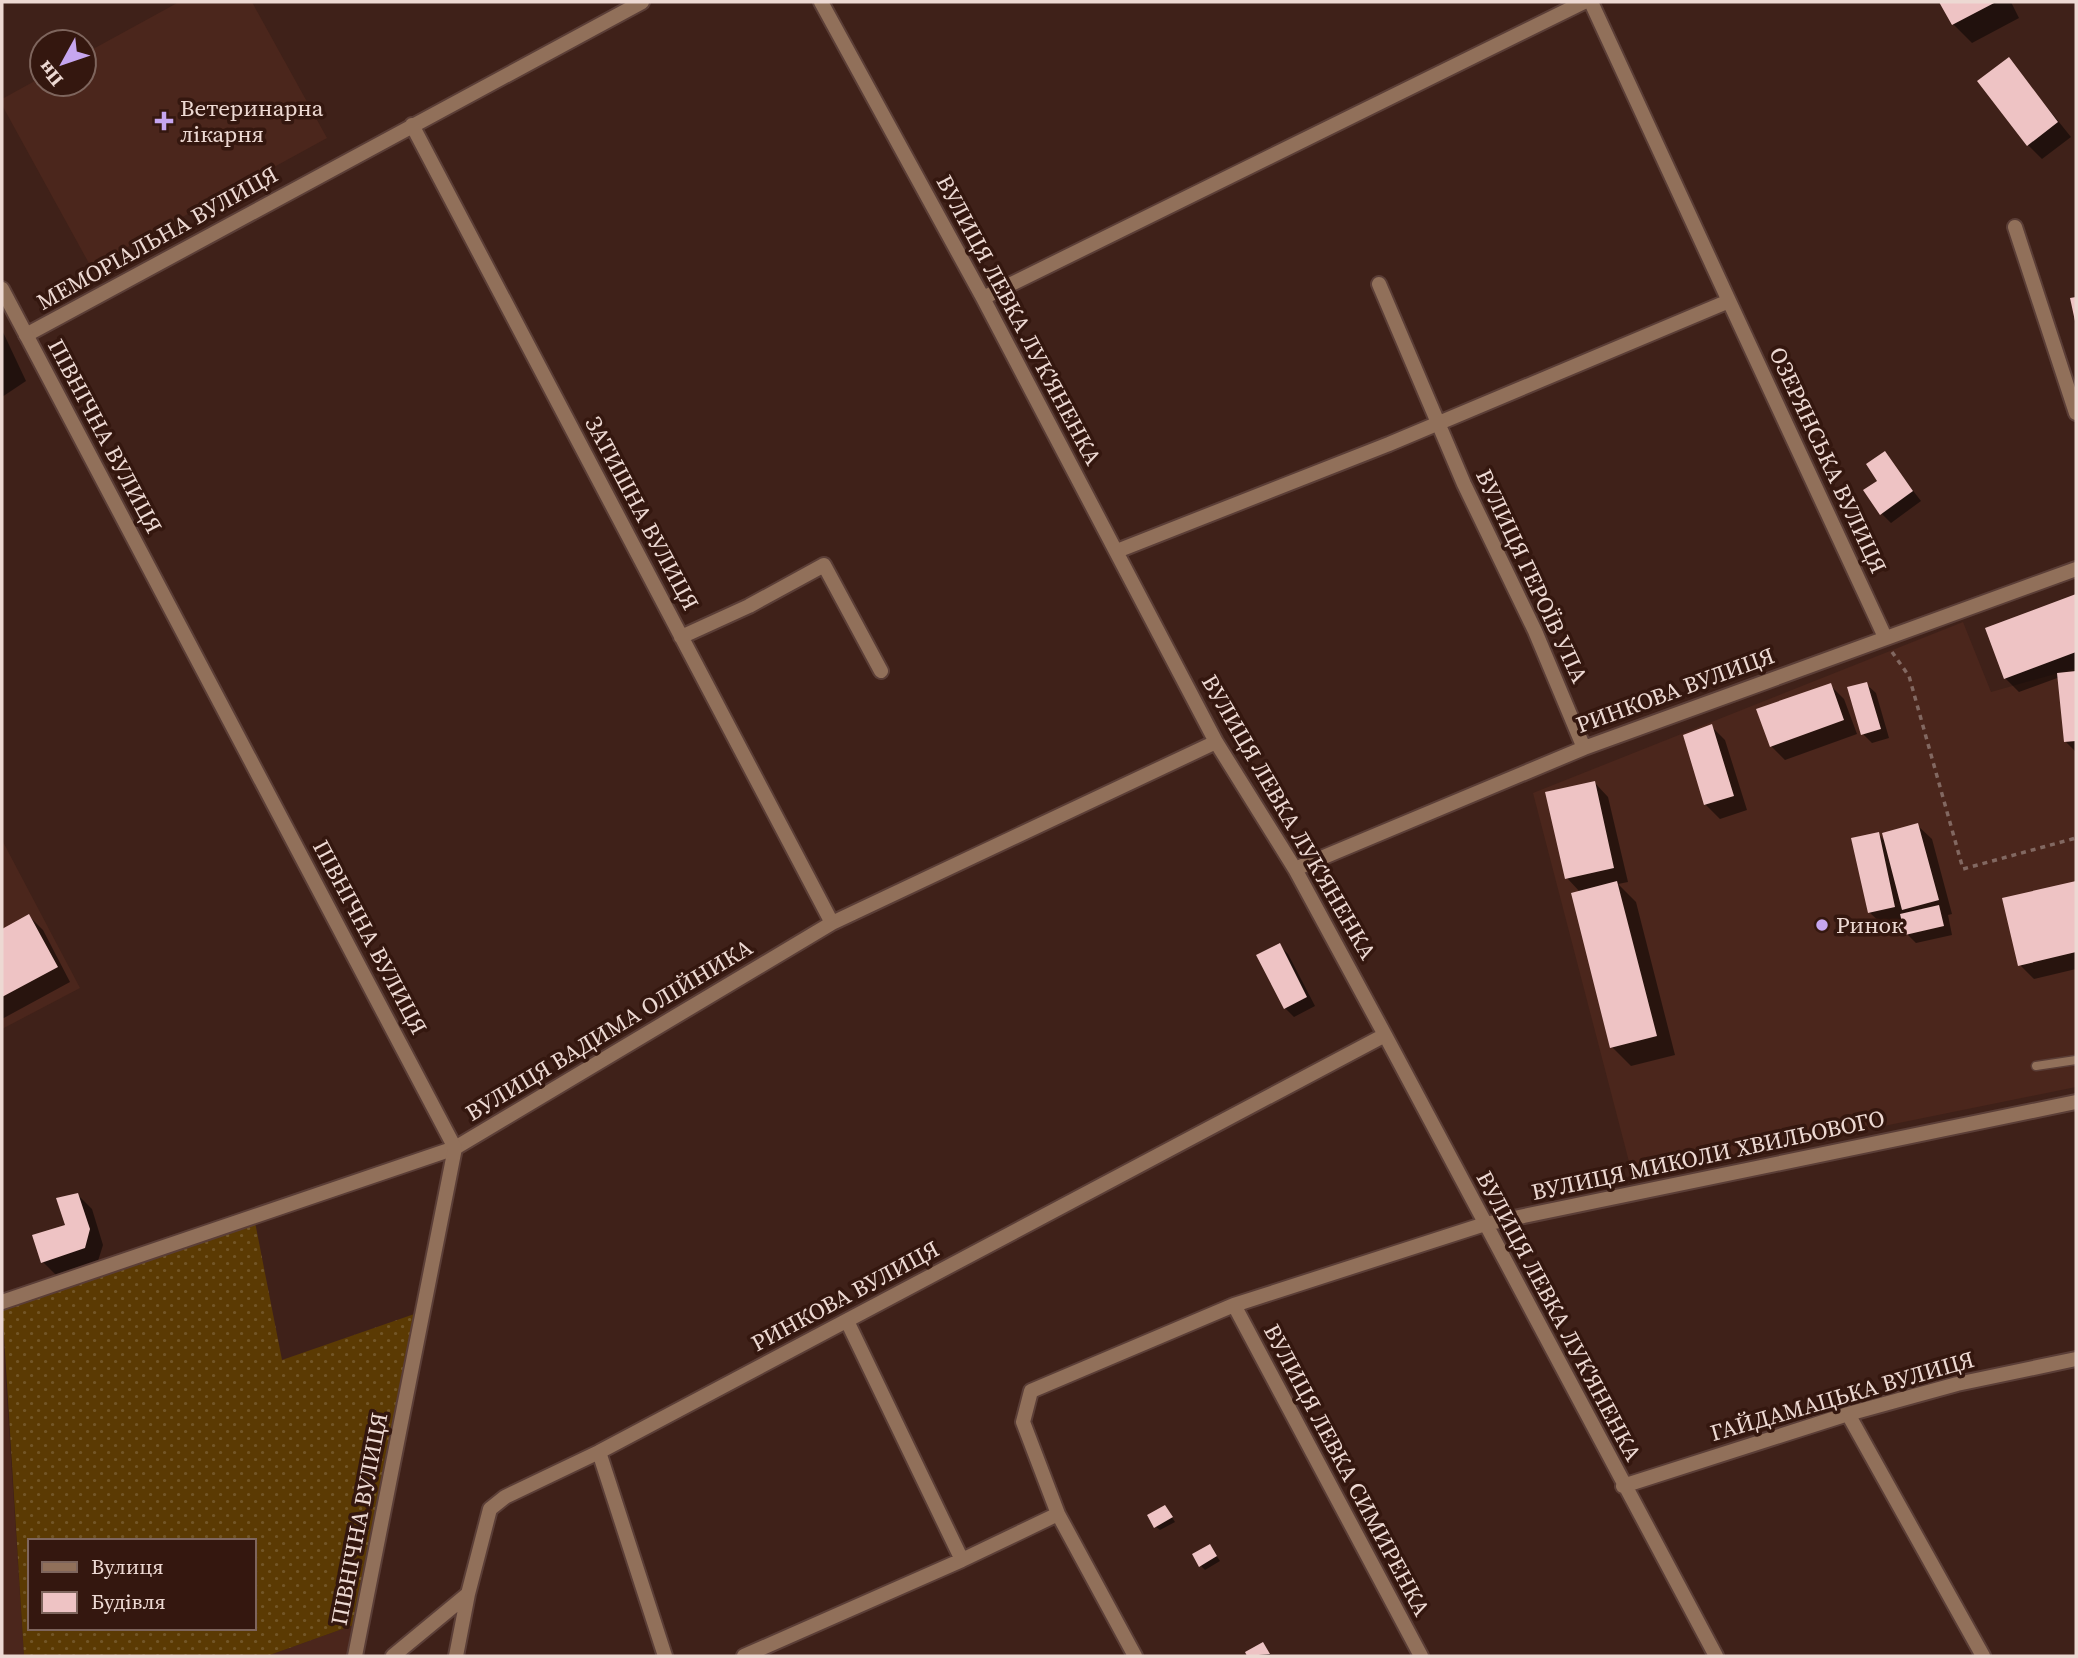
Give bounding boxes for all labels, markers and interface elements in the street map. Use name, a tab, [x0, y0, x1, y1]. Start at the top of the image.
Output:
north arrow	[28, 28, 98, 98]
text: Пн	[31, 55, 68, 92]
place label: Ветеринарна лікарня	[180, 92, 324, 150]
marker: Ветеринарна лікарня	[154, 111, 174, 131]
street label: МЕМОРІАЛЬНА ВУЛИЦЯ	[31, 158, 283, 318]
street label: ВУЛИЦЯ ЛЕВКА ЛУК'ЯНЕНКА	[929, 169, 1110, 471]
street label: ПІВНІЧНА ВУЛИЦЯ	[40, 333, 170, 539]
street label: ОЗЕРЯНСЬКА ВУЛИЦЯ	[1761, 342, 1895, 578]
street label: ЗАТИШНА ВУЛИЦЯ	[577, 410, 707, 616]
street label: ВУЛИЦЯ ГЕРОЇВ УПА	[1468, 464, 1596, 689]
street label: РИНКОВА ВУЛИЦЯ	[1571, 639, 1779, 741]
street label: ВУЛИЦЯ ЛЕВКА ЛУК'ЯНЕНКА	[1194, 669, 1384, 966]
street label: ПІВНІЧНА ВУЛИЦЯ	[305, 834, 435, 1040]
place label: Ринок	[1836, 909, 1904, 941]
marker: Ринок	[1814, 917, 1830, 933]
street label: ВУЛИЦЯ ВАДИМА ОЛІЙНИКА	[459, 931, 759, 1129]
street label: ВУЛИЦЯ МИКОЛИ ХВИЛЬОВОГО	[1528, 1102, 1888, 1208]
street label: ВУЛИЦЯ ЛЕВКА ЛУК'ЯНЕНКА	[1469, 1165, 1650, 1467]
street label: РИНКОВА ВУЛИЦЯ	[745, 1233, 945, 1359]
street label: ВУЛИЦЯ ЛЕВКА СИМИРЕНКА	[1256, 1318, 1438, 1622]
street label: ГАЙДАМАЦЬКА ВУЛИЦЯ	[1706, 1343, 1978, 1449]
street label: ПІВНІЧНА ВУЛИЦЯ	[323, 1410, 395, 1628]
legend	[28, 1539, 256, 1630]
text: Вулиця	[91, 1552, 164, 1581]
text: Будівля	[91, 1587, 166, 1616]

